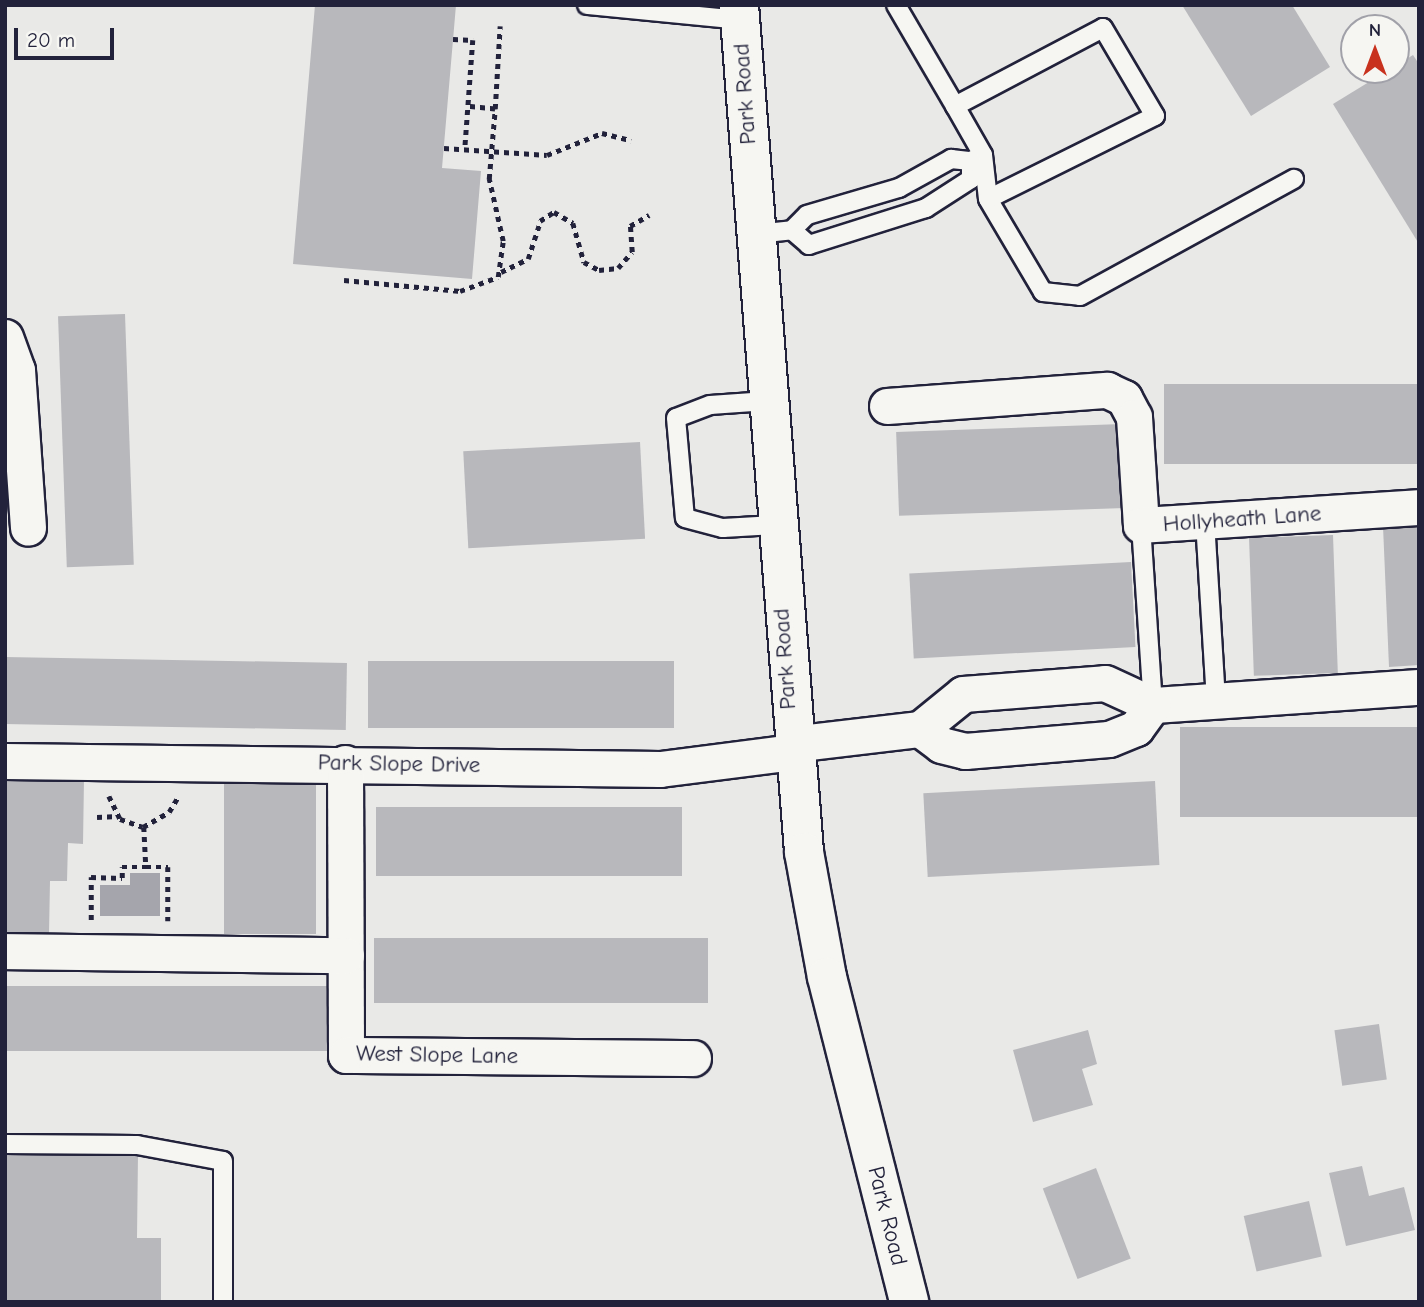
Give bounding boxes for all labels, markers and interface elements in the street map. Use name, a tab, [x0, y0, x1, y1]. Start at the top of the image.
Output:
scale bar	[18, 14, 117, 58]
north arrow	[1340, 14, 1410, 84]
text: N	[1369, 19, 1381, 41]
text: 20 m	[27, 28, 75, 52]
street label: Park Road	[728, 42, 762, 146]
street label: Hollyheath Lane	[1162, 500, 1322, 538]
street label: Park Road	[768, 607, 802, 711]
street label: Park Slope Drive	[318, 749, 480, 779]
street label: West Slope Lane	[356, 1040, 518, 1070]
street label: Park Road	[861, 1163, 913, 1269]

